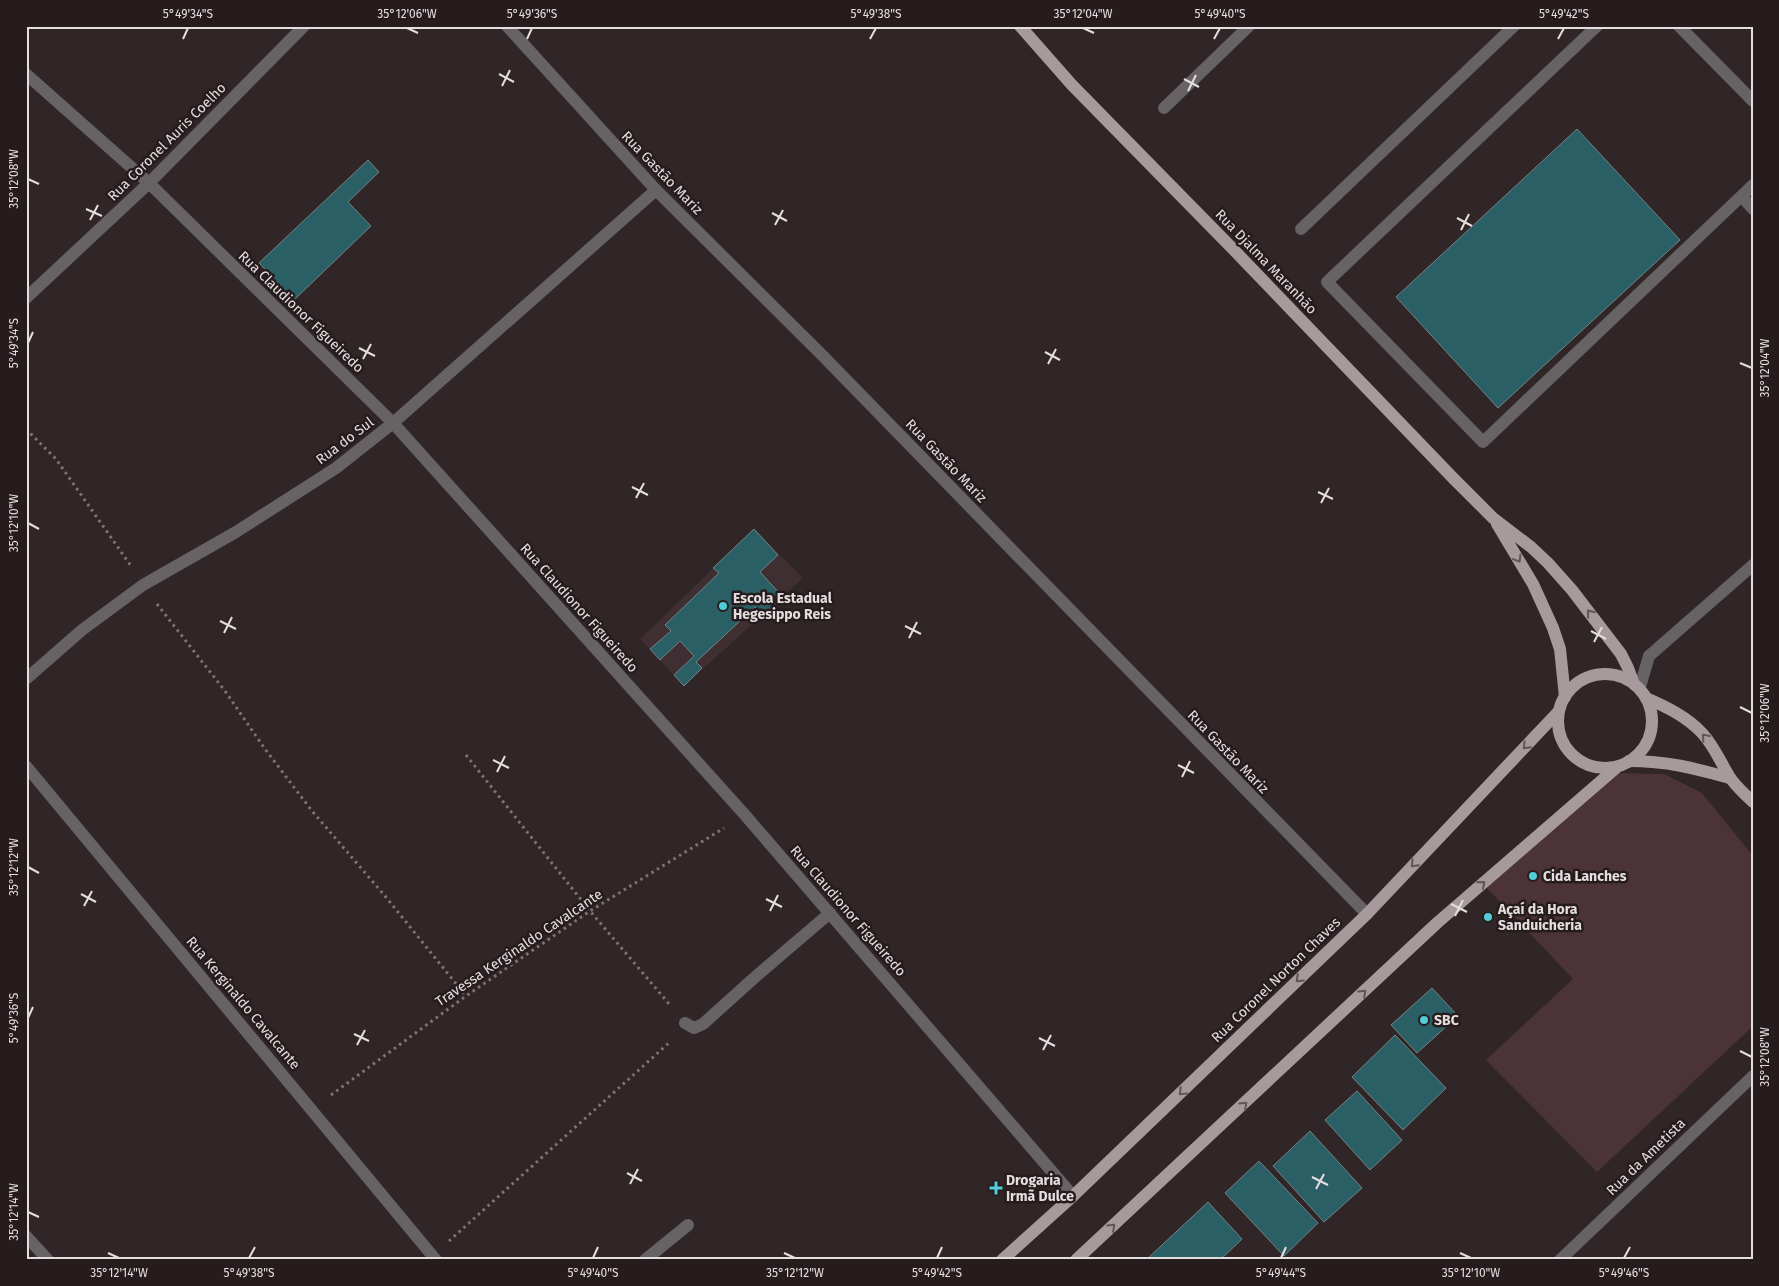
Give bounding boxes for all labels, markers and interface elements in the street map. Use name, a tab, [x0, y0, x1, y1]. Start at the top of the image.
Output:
text: 5°49'34"S	[163, 7, 214, 21]
text: 35°12'06"W	[377, 7, 437, 21]
text: 5°49'36"S	[507, 7, 558, 21]
text: 5°49'38"S	[851, 7, 902, 21]
text: 35°12'04"W	[1054, 7, 1113, 21]
text: 5°49'40"S	[1194, 7, 1246, 21]
text: 5°49'42"S	[1539, 7, 1590, 21]
street label: Rua Coronel Auris Coelho	[104, 79, 230, 205]
street label: Rua Gastão Mariz	[618, 128, 706, 218]
text: 35°12'08"W	[7, 149, 21, 209]
street label: Rua Djalma Maranhão	[1212, 206, 1320, 318]
street label: Rua Claudionor Figueiredo	[235, 248, 367, 376]
text: 5°49'34"S	[7, 317, 21, 368]
text: 35°12'04"W	[1758, 338, 1772, 397]
street label: Rua do Sul	[313, 414, 377, 468]
street label: Rua Gastão Mariz	[902, 416, 990, 506]
text: 35°12'10"W	[7, 494, 21, 552]
street label: Rua Claudionor Figueiredo	[517, 540, 641, 676]
one-way arrow	[1512, 554, 1522, 563]
place label: Escola Estadual Hegesippo Reis	[733, 590, 833, 623]
marker: Escola Estadual Hegesippo Reis	[717, 600, 729, 612]
one-way arrow	[1587, 609, 1596, 619]
text: 35°12'06"W	[1758, 683, 1772, 743]
street label: Rua Gastão Mariz	[1184, 707, 1272, 797]
one-way arrow	[1701, 733, 1710, 742]
one-way arrow	[1523, 741, 1532, 750]
text: 35°12'12"W	[7, 838, 21, 896]
street label: Rua Claudionor Figueiredo	[787, 842, 909, 980]
one-way arrow	[1411, 859, 1420, 868]
place label: Cida Lanches	[1543, 868, 1627, 885]
marker: Cida Lanches	[1527, 870, 1539, 882]
one-way arrow	[1477, 880, 1486, 889]
street label: Travessa Kerginaldo Cavalcante	[432, 886, 606, 1010]
place label: Açaí da Hora Sanduicheria	[1497, 901, 1582, 934]
marker: Açaí da Hora Sanduicheria	[1482, 911, 1494, 923]
street label: Rua Coronel Norton Chaves	[1208, 914, 1344, 1046]
street label: Rua Kerginaldo Cavalcante	[182, 933, 304, 1073]
one-way arrow	[1296, 973, 1305, 982]
one-way arrow	[1357, 990, 1366, 999]
text: 5°49'36"S	[7, 992, 21, 1043]
place label: SBC	[1434, 1012, 1459, 1029]
marker: SBC	[1418, 1014, 1430, 1026]
text: 35°12'08"W	[1758, 1027, 1772, 1087]
one-way arrow	[1178, 1086, 1187, 1095]
one-way arrow	[1239, 1102, 1248, 1111]
street label: Rua da Ametista	[1603, 1115, 1689, 1199]
place label: Drogaria Irmã Dulce	[1006, 1172, 1074, 1205]
marker: Drogaria Irmã Dulce	[990, 1182, 1002, 1194]
text: 35°12'14"W	[7, 1183, 21, 1241]
one-way arrow	[1106, 1224, 1115, 1233]
text: 35°12'14"W	[90, 1266, 148, 1280]
text: 5°49'38"S	[224, 1266, 275, 1280]
text: 5°49'40"S	[567, 1266, 619, 1280]
text: 35°12'12"W	[766, 1266, 824, 1280]
text: 5°49'42"S	[912, 1266, 963, 1280]
text: 5°49'44"S	[1256, 1266, 1307, 1280]
text: 35°12'10"W	[1442, 1266, 1500, 1280]
text: 5°49'46"S	[1599, 1266, 1650, 1280]

